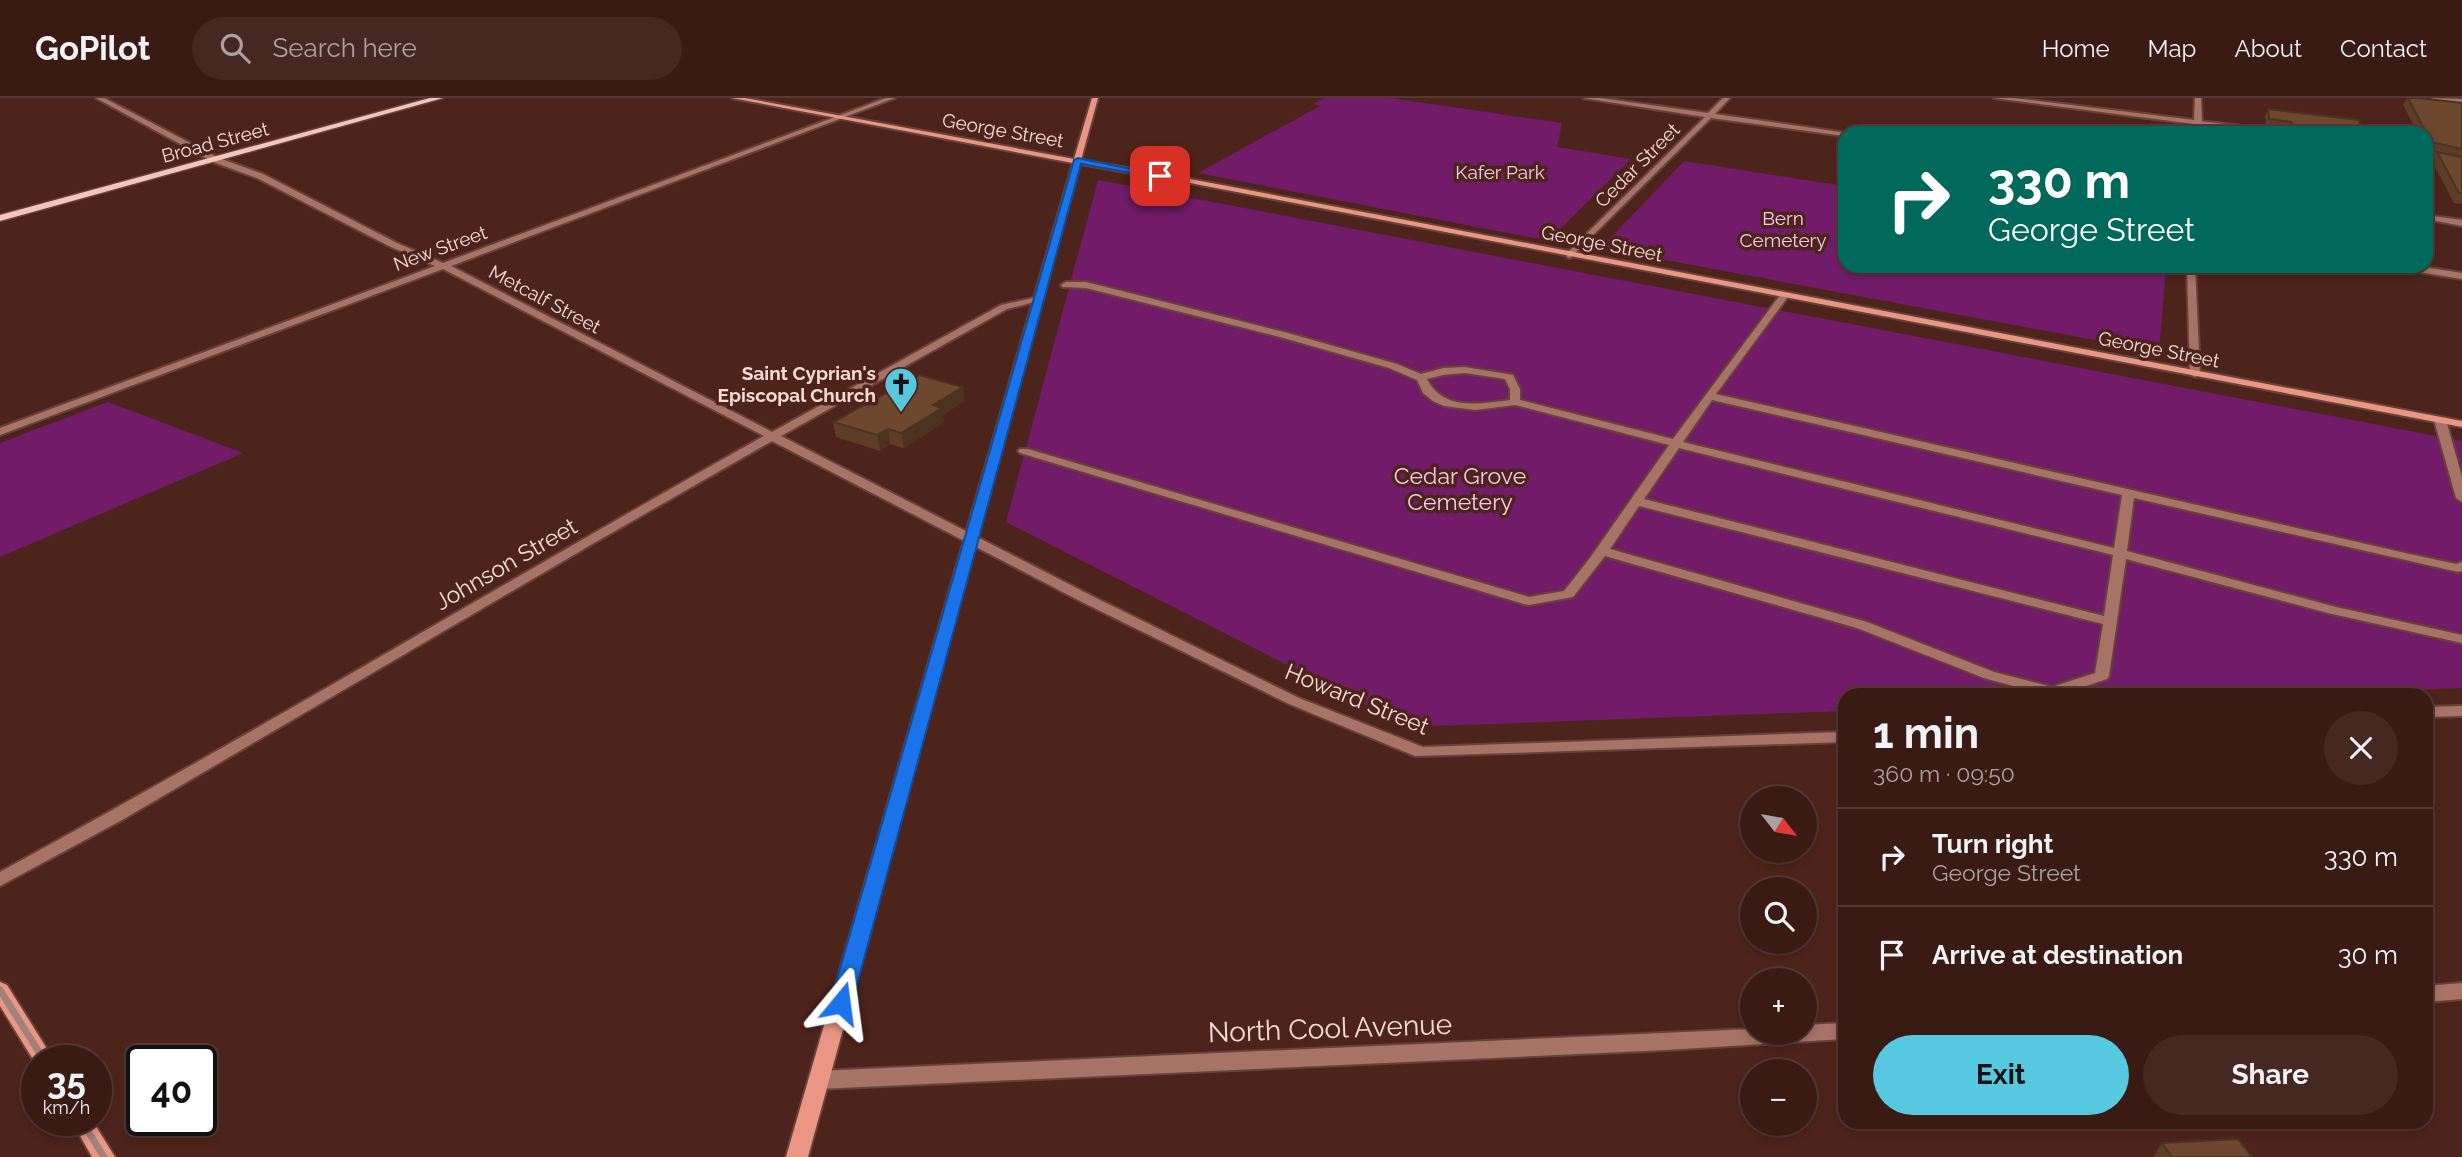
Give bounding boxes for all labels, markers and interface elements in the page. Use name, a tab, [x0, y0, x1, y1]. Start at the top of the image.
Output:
search box	[192, 17, 682, 80]
text: GoPilot	[35, 29, 150, 68]
icon: search	[216, 29, 254, 67]
text: Search here	[272, 33, 417, 63]
text: Home	[2042, 34, 2110, 63]
text: Map	[2148, 34, 2196, 63]
text: About	[2234, 34, 2302, 63]
text: Contact	[2340, 34, 2427, 63]
street label: George Street	[941, 108, 1066, 152]
street label: Broad Street	[159, 117, 272, 167]
street label: Cedar Street	[1590, 118, 1684, 212]
pin	[1130, 146, 1190, 206]
text: 330 m	[1988, 152, 2130, 209]
icon: right	[1873, 154, 1964, 245]
icon: arrive	[1141, 157, 1179, 195]
park label: Kafer Park	[1455, 161, 1545, 183]
park label: Bern Cemetery	[1739, 207, 1827, 251]
text: George Street	[1988, 211, 2195, 248]
street label: George Street	[1540, 220, 1665, 266]
street label: New Street	[390, 221, 490, 275]
street label: Metcalf Street	[485, 260, 605, 338]
street label: George Street	[2097, 326, 2222, 372]
place label: Saint Cyprian's Episcopal Church	[718, 362, 876, 406]
church icon: Saint Cyprian's Episcopal Church	[882, 365, 920, 414]
park label: Cedar Grove Cemetery	[1394, 462, 1526, 515]
street label: Johnson Street	[430, 512, 582, 615]
street label: Howard Street	[1281, 657, 1433, 740]
text: 1 min	[1873, 709, 1979, 758]
button: close	[2324, 711, 2398, 785]
text: 360 m · 09:50	[1873, 760, 2015, 787]
north arrow	[1740, 786, 1816, 863]
map controls	[1740, 786, 1817, 1136]
text: Turn right	[1932, 829, 2053, 859]
icon: right	[1873, 838, 1911, 876]
text: 330 m	[2324, 842, 2398, 872]
text: George Street	[1932, 859, 2081, 886]
button: search	[1740, 877, 1817, 954]
icon: arrive	[1873, 936, 1911, 974]
text: Arrive at destination	[1932, 940, 2183, 970]
text: 30 m	[2338, 940, 2398, 970]
position arrow	[804, 966, 878, 1040]
button: +	[1740, 968, 1817, 1045]
street label: North Cool Avenue	[1207, 1008, 1453, 1049]
button: Exit	[1873, 1035, 2129, 1115]
button: Share	[2143, 1035, 2398, 1115]
speed limit sign: 40	[126, 1045, 217, 1136]
button: −	[1740, 1059, 1817, 1136]
text: 35	[47, 1061, 86, 1102]
text: km/h	[43, 1097, 90, 1118]

